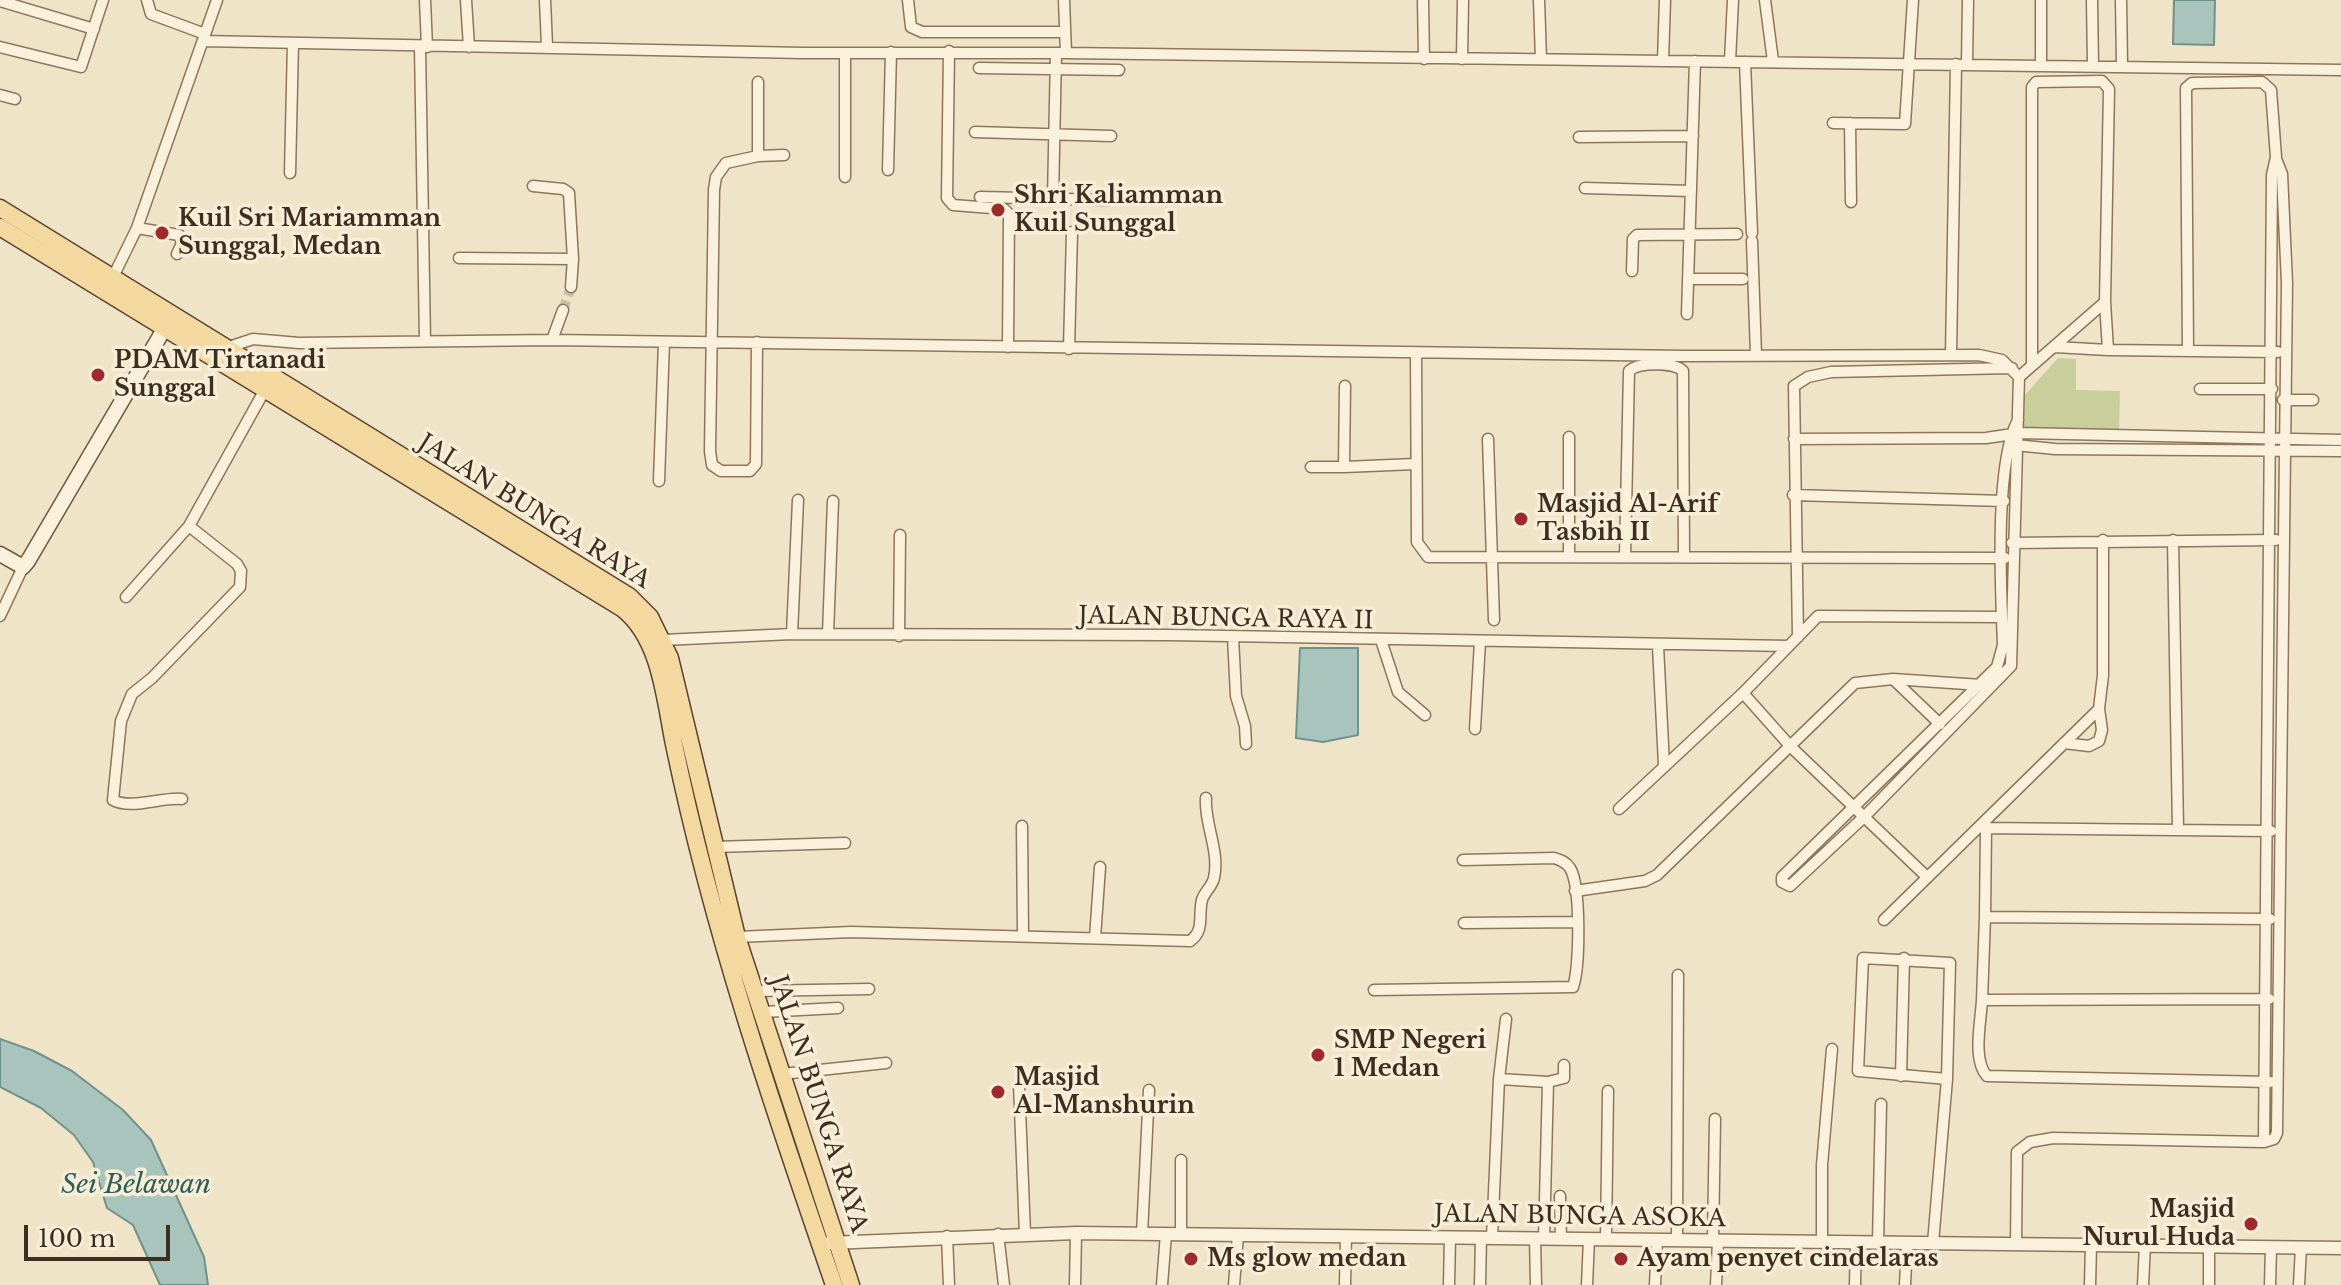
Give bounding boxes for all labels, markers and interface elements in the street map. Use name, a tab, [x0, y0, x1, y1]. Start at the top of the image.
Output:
place label: Shri Kaliamman Kuil Sunggal	[1014, 182, 1223, 238]
marker: Shri Kaliamman Kuil Sunggal	[989, 201, 1007, 219]
place label: Kuil Sri Mariamman Sunggal, Medan	[178, 205, 441, 261]
marker: Kuil Sri Mariamman Sunggal, Medan	[153, 224, 171, 242]
place label: PDAM Tirtanadi Sunggal	[114, 347, 325, 403]
marker: PDAM Tirtanadi Sunggal	[89, 366, 107, 384]
street label: JALAN BUNGA RAYA	[412, 429, 656, 595]
place label: Masjid Al-Arif Tasbih II	[1537, 491, 1718, 547]
marker: Masjid Al-Arif Tasbih II	[1512, 510, 1530, 528]
street label: JALAN BUNGA RAYA II	[1078, 602, 1374, 636]
street label: JALAN BUNGA RAYA	[763, 972, 873, 1236]
place label: SMP Negeri 1 Medan	[1334, 1027, 1486, 1083]
marker: SMP Negeri 1 Medan	[1309, 1046, 1327, 1064]
place label: Masjid Al-Manshurin	[1014, 1064, 1195, 1120]
marker: Masjid Al-Manshurin	[989, 1083, 1007, 1101]
water label: Sei Belawan	[61, 1170, 211, 1202]
place label: Masjid Nurul Huda	[2083, 1196, 2235, 1252]
street label: JALAN BUNGA ASOKA	[1434, 1200, 1726, 1234]
scale bar	[28, 1209, 174, 1259]
marker: Masjid Nurul Huda	[2242, 1215, 2260, 1233]
text: 100 m	[38, 1224, 116, 1253]
place label: Ms glow medan	[1207, 1245, 1407, 1273]
place label: Ayam penyet cindelaras	[1637, 1245, 1939, 1273]
marker: Ms glow medan	[1182, 1250, 1200, 1268]
marker: Ayam penyet cindelaras	[1612, 1250, 1630, 1268]

